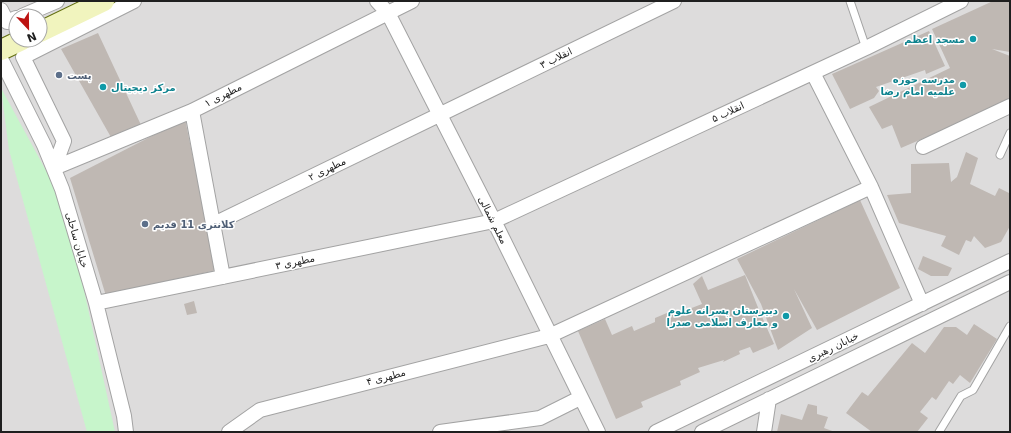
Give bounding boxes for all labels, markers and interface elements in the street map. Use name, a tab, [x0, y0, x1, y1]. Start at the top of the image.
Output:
north arrow	[8, 8, 48, 48]
text: N	[25, 29, 38, 45]
place label: مسجد اعظم	[904, 34, 965, 45]
marker: مسجد اعظم	[968, 34, 978, 44]
street label: انقلاب ۳	[538, 45, 574, 71]
marker: پست	[54, 70, 64, 80]
place label: پست	[67, 70, 92, 82]
place label: مدرسه حوزه علمیه امام رضا	[880, 74, 955, 98]
marker: مدرسه حوزه علمیه امام رضا	[958, 80, 968, 90]
street label: مطهری ۱	[203, 81, 244, 110]
marker: مرکز دیجیتال	[98, 82, 108, 92]
place label: مرکز دیجیتال	[111, 82, 176, 94]
street label: انقلاب ۵	[710, 100, 746, 124]
street label: مطهری ۲	[307, 155, 348, 184]
street label: معلم شمالی	[475, 194, 510, 246]
street label: خیابان ساحلی	[64, 211, 90, 269]
marker: کلانتری 11 قدیم	[140, 219, 150, 229]
place label: کلانتری 11 قدیم	[153, 219, 235, 231]
street label: مطهری ۳	[274, 252, 316, 273]
place label: دبیرستان پسرانه علوم و معارف اسلامی صدرا	[667, 305, 778, 329]
marker: دبیرستان پسرانه علوم و معارف اسلامی صدرا	[781, 311, 791, 321]
street label: خیابان رهبری	[806, 330, 860, 364]
street label: مطهری ۴	[365, 367, 407, 388]

